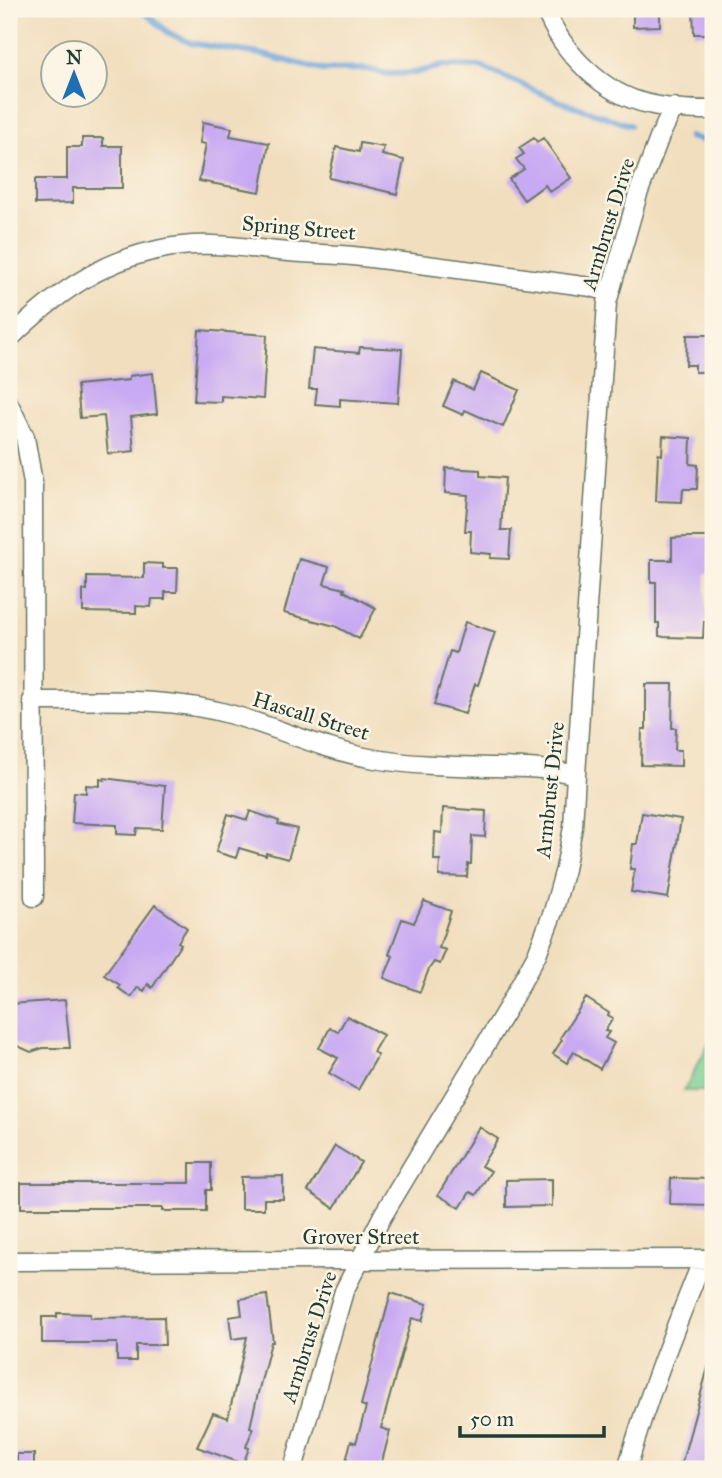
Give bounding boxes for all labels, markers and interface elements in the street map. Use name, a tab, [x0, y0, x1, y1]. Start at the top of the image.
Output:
north arrow	[38, 38, 108, 108]
text: N	[66, 46, 82, 69]
street label: Armbrust Drive	[575, 154, 641, 294]
street label: Spring Street	[241, 210, 357, 246]
street label: Hascall Street	[250, 686, 373, 746]
street label: Armbrust Drive	[530, 720, 570, 860]
street label: Grover Street	[303, 1224, 420, 1250]
street label: Armbrust Drive	[275, 1268, 343, 1407]
scale bar	[460, 1394, 603, 1438]
text: 50 m	[470, 1406, 515, 1432]

